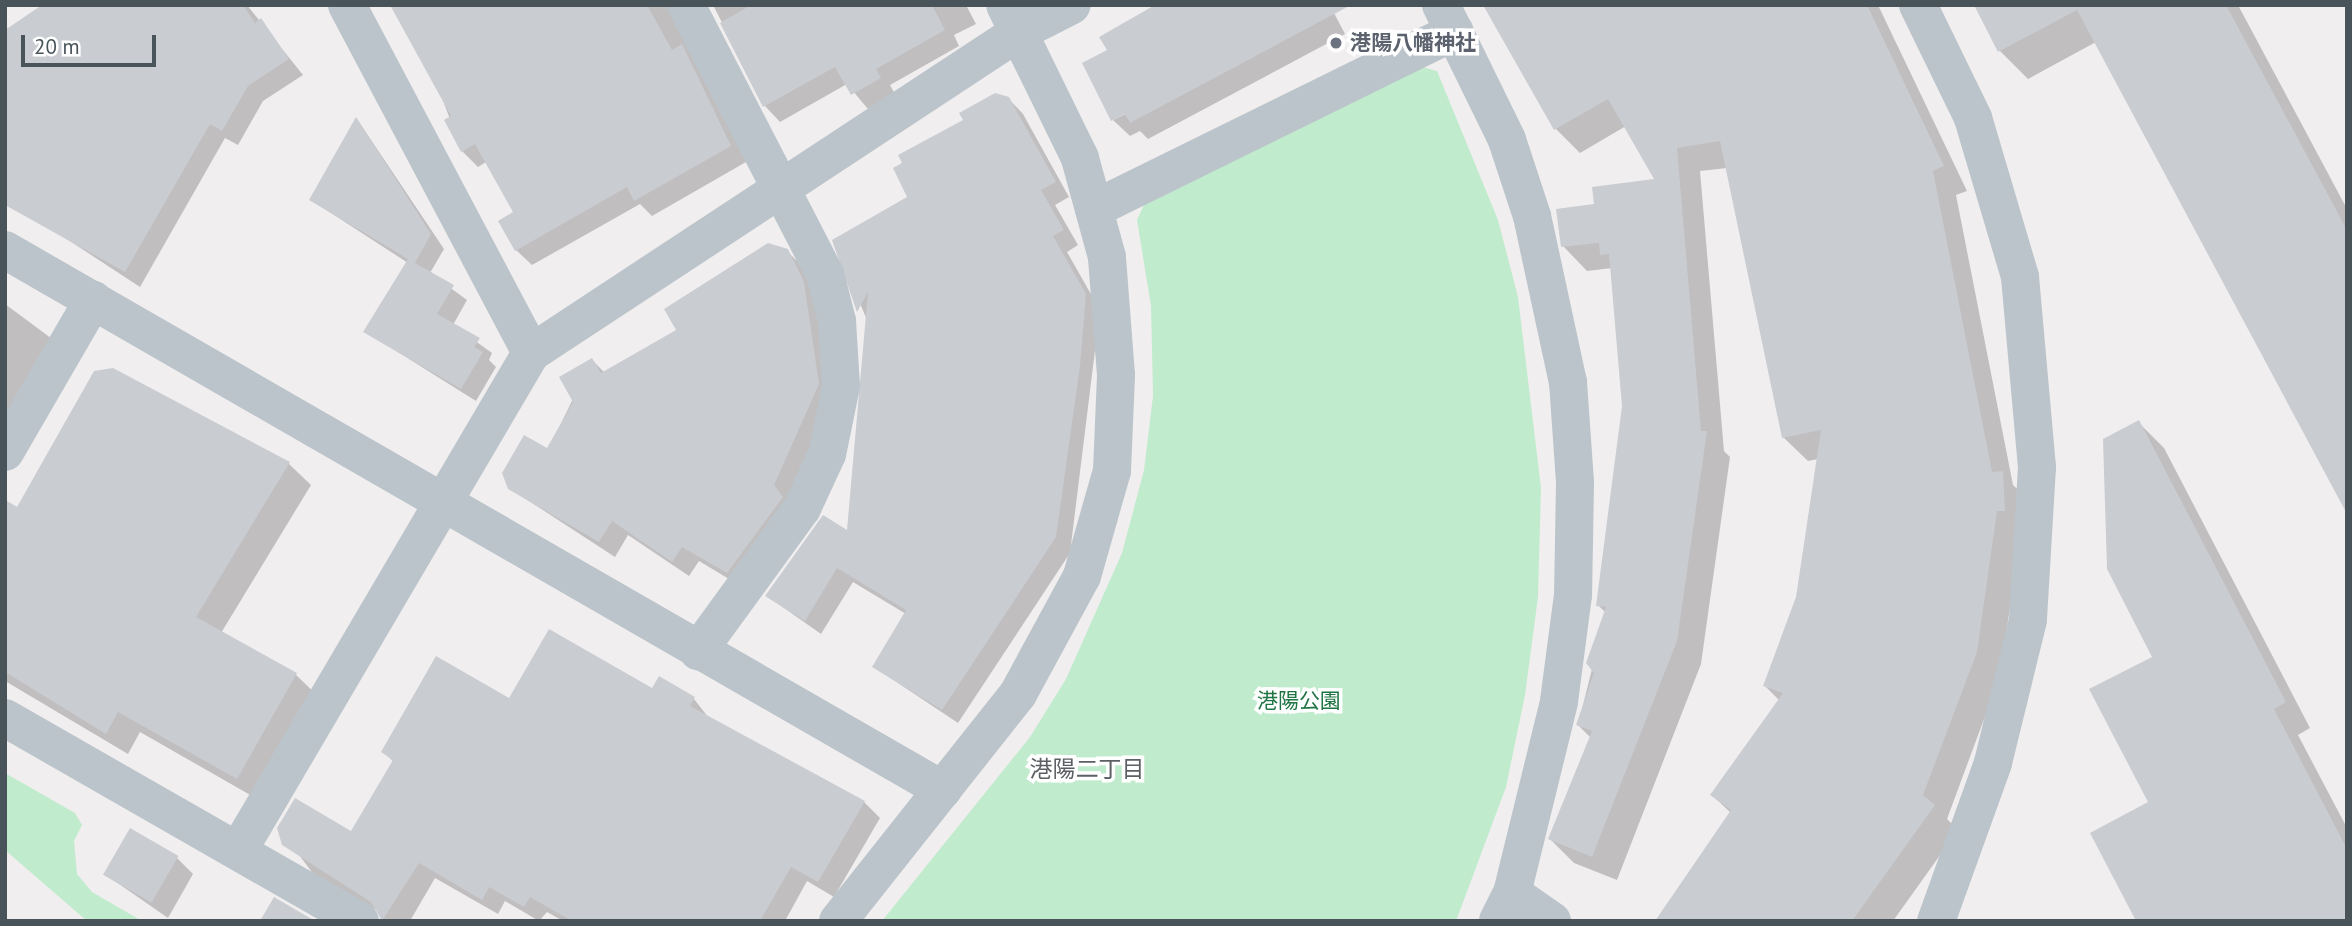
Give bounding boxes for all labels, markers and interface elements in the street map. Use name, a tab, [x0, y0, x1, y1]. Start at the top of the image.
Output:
scale bar	[24, 21, 159, 65]
place label: 港陽八幡神社	[1350, 30, 1476, 56]
text: 20 m	[34, 33, 80, 60]
marker: 港陽八幡神社	[1328, 35, 1344, 51]
park label: 港陽公園	[1257, 688, 1341, 714]
district label: 港陽二丁目	[1030, 755, 1144, 783]

